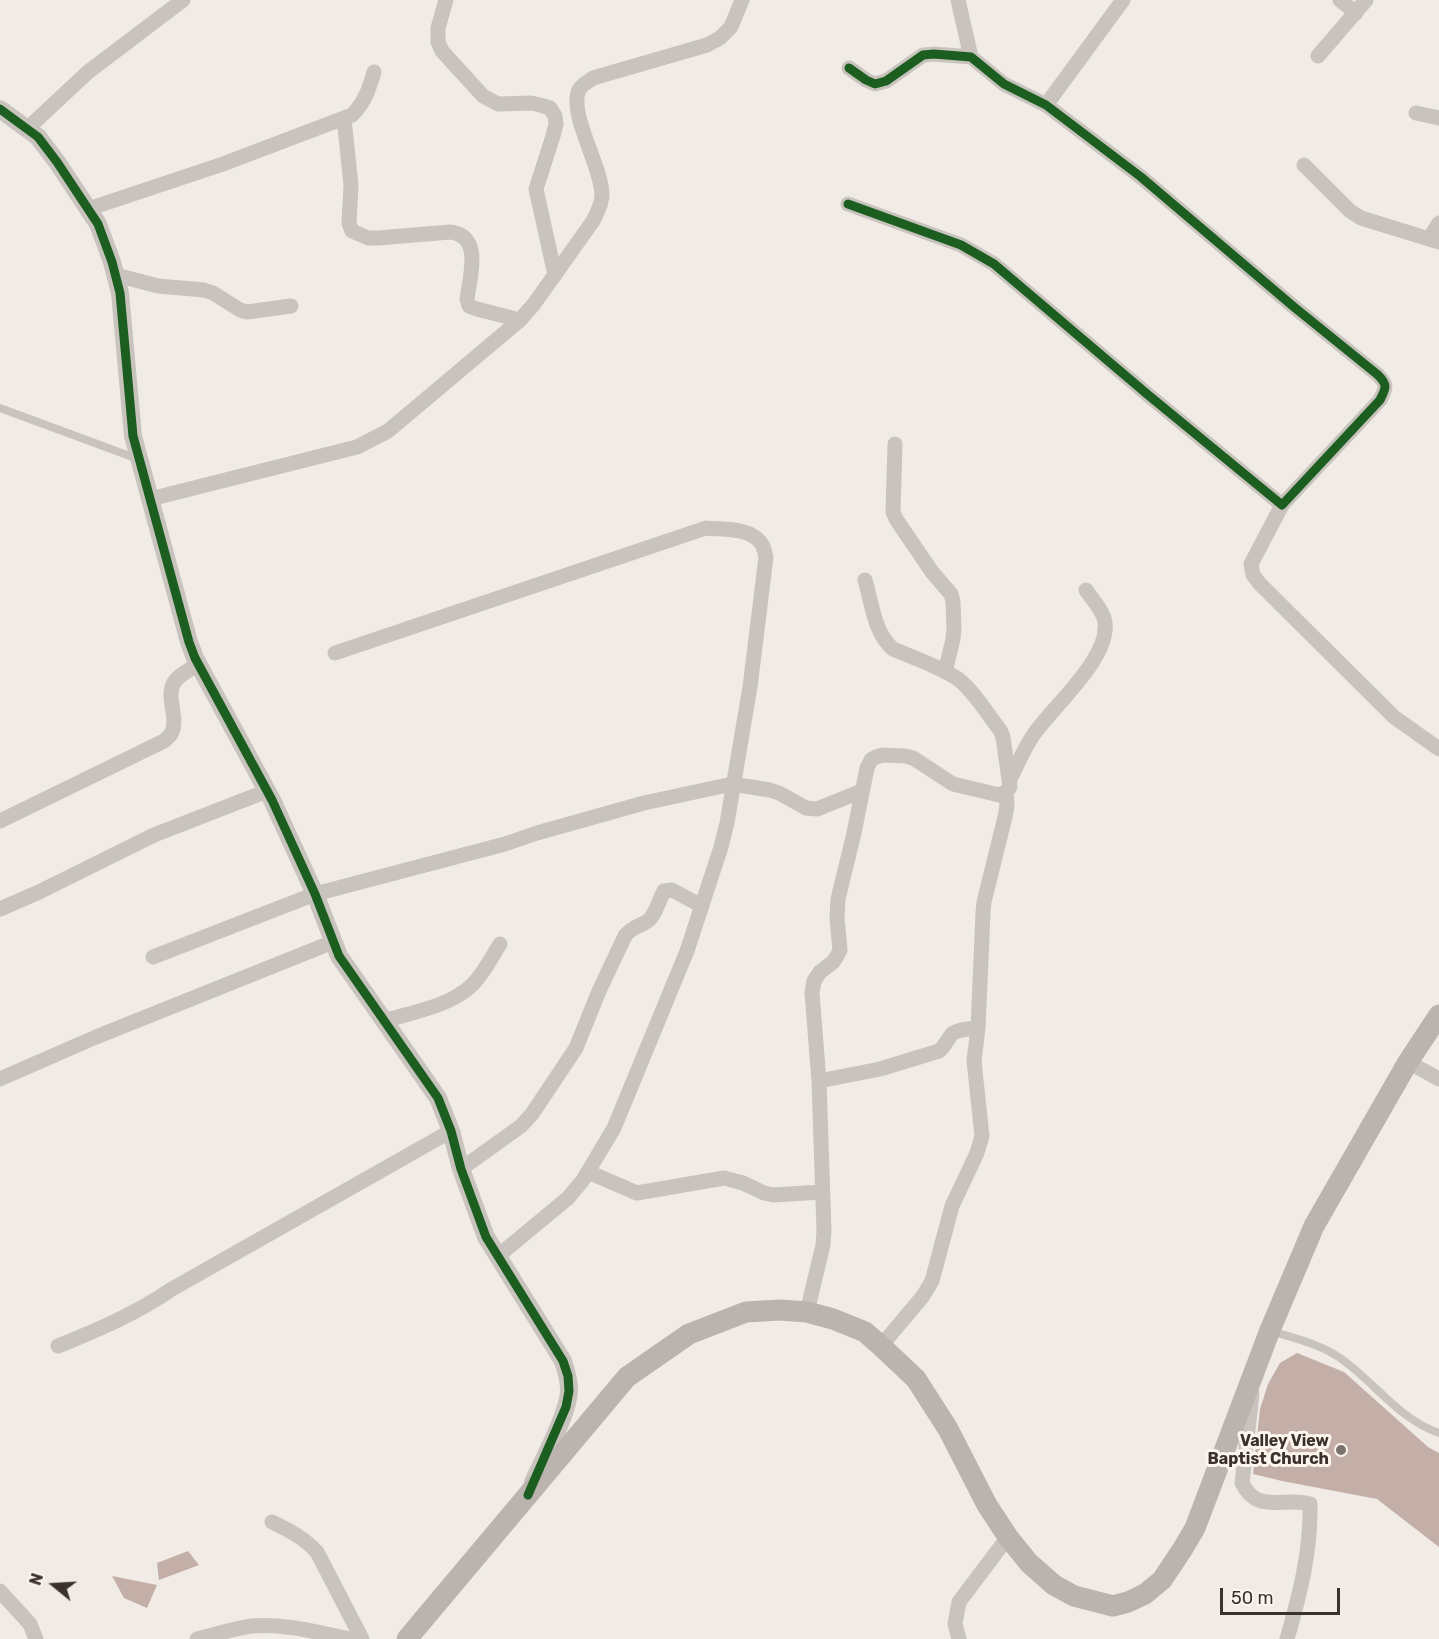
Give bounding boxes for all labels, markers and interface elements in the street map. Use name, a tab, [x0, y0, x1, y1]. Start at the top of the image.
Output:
place label: Valley View Baptist Church	[1208, 1431, 1329, 1469]
marker: Valley View Baptist Church	[1334, 1443, 1348, 1457]
north arrow	[24, 1555, 84, 1615]
text: N	[26, 1571, 47, 1588]
scale bar	[1223, 1576, 1343, 1614]
text: 50 m	[1231, 1587, 1274, 1609]

